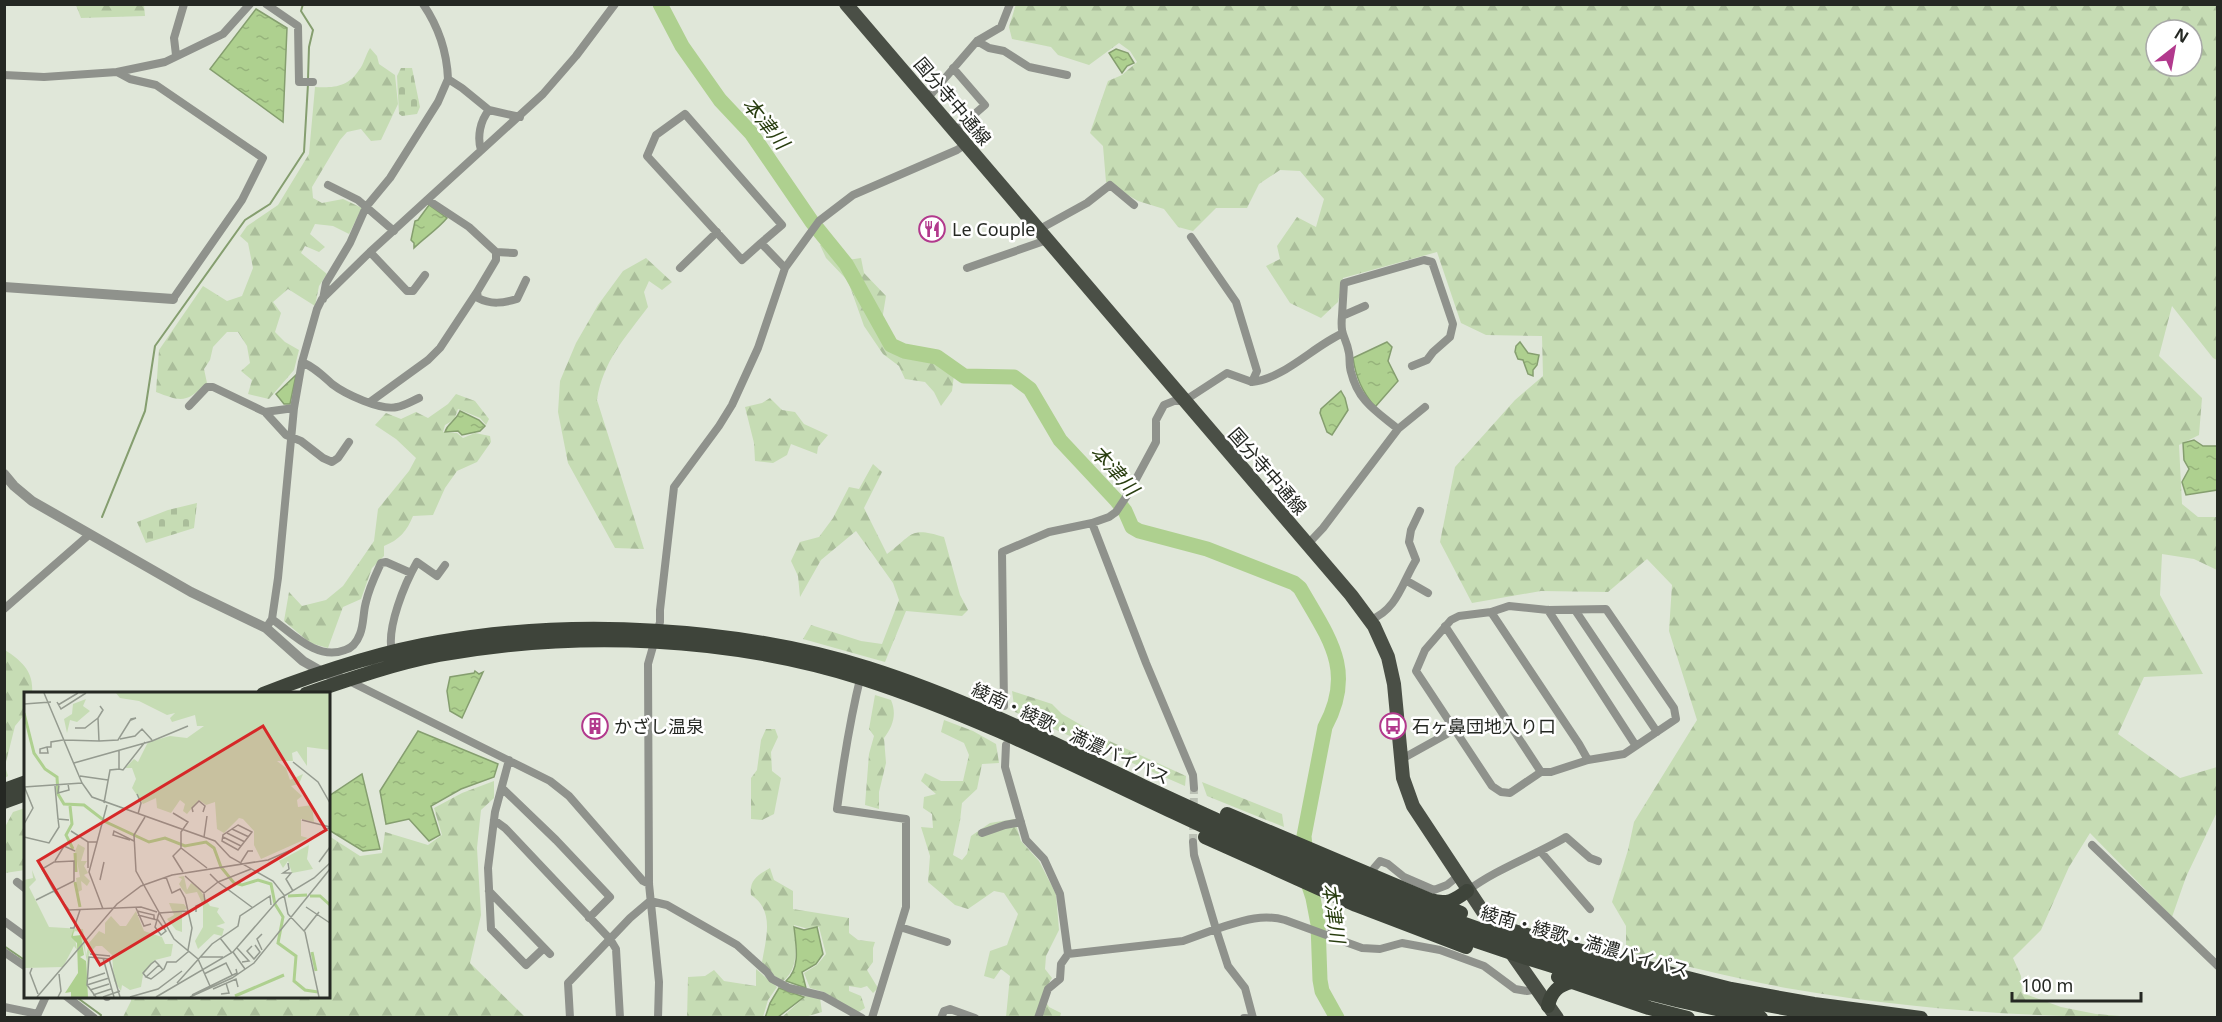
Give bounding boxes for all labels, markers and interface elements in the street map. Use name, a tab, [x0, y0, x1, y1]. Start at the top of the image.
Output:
north arrow	[2144, 18, 2204, 78]
text: N	[2170, 22, 2193, 48]
street label: 国分寺中通線	[909, 52, 997, 150]
water label: 本津川	[737, 91, 797, 156]
restaurant icon: Le Couple	[917, 214, 947, 244]
place label: Le Couple	[952, 217, 1036, 241]
street label: 国分寺中通線	[1224, 422, 1312, 520]
water label: 本津川	[1085, 439, 1146, 503]
street label: 綾南・綾歌・満濃バイパス	[968, 677, 1174, 789]
inset map	[24, 692, 330, 998]
building icon: かざし温泉	[580, 711, 610, 741]
bus stop icon: 石ヶ鼻団地入り口	[1378, 711, 1408, 741]
place label: かざし温泉	[614, 714, 704, 738]
place label: 石ヶ鼻団地入り口	[1412, 714, 1556, 738]
water label: 本津川	[1316, 881, 1352, 947]
street label: 綾南・綾歌・満濃バイパス	[1478, 900, 1692, 982]
scale bar	[2012, 965, 2141, 1003]
text: 100 m	[2021, 973, 2073, 997]

